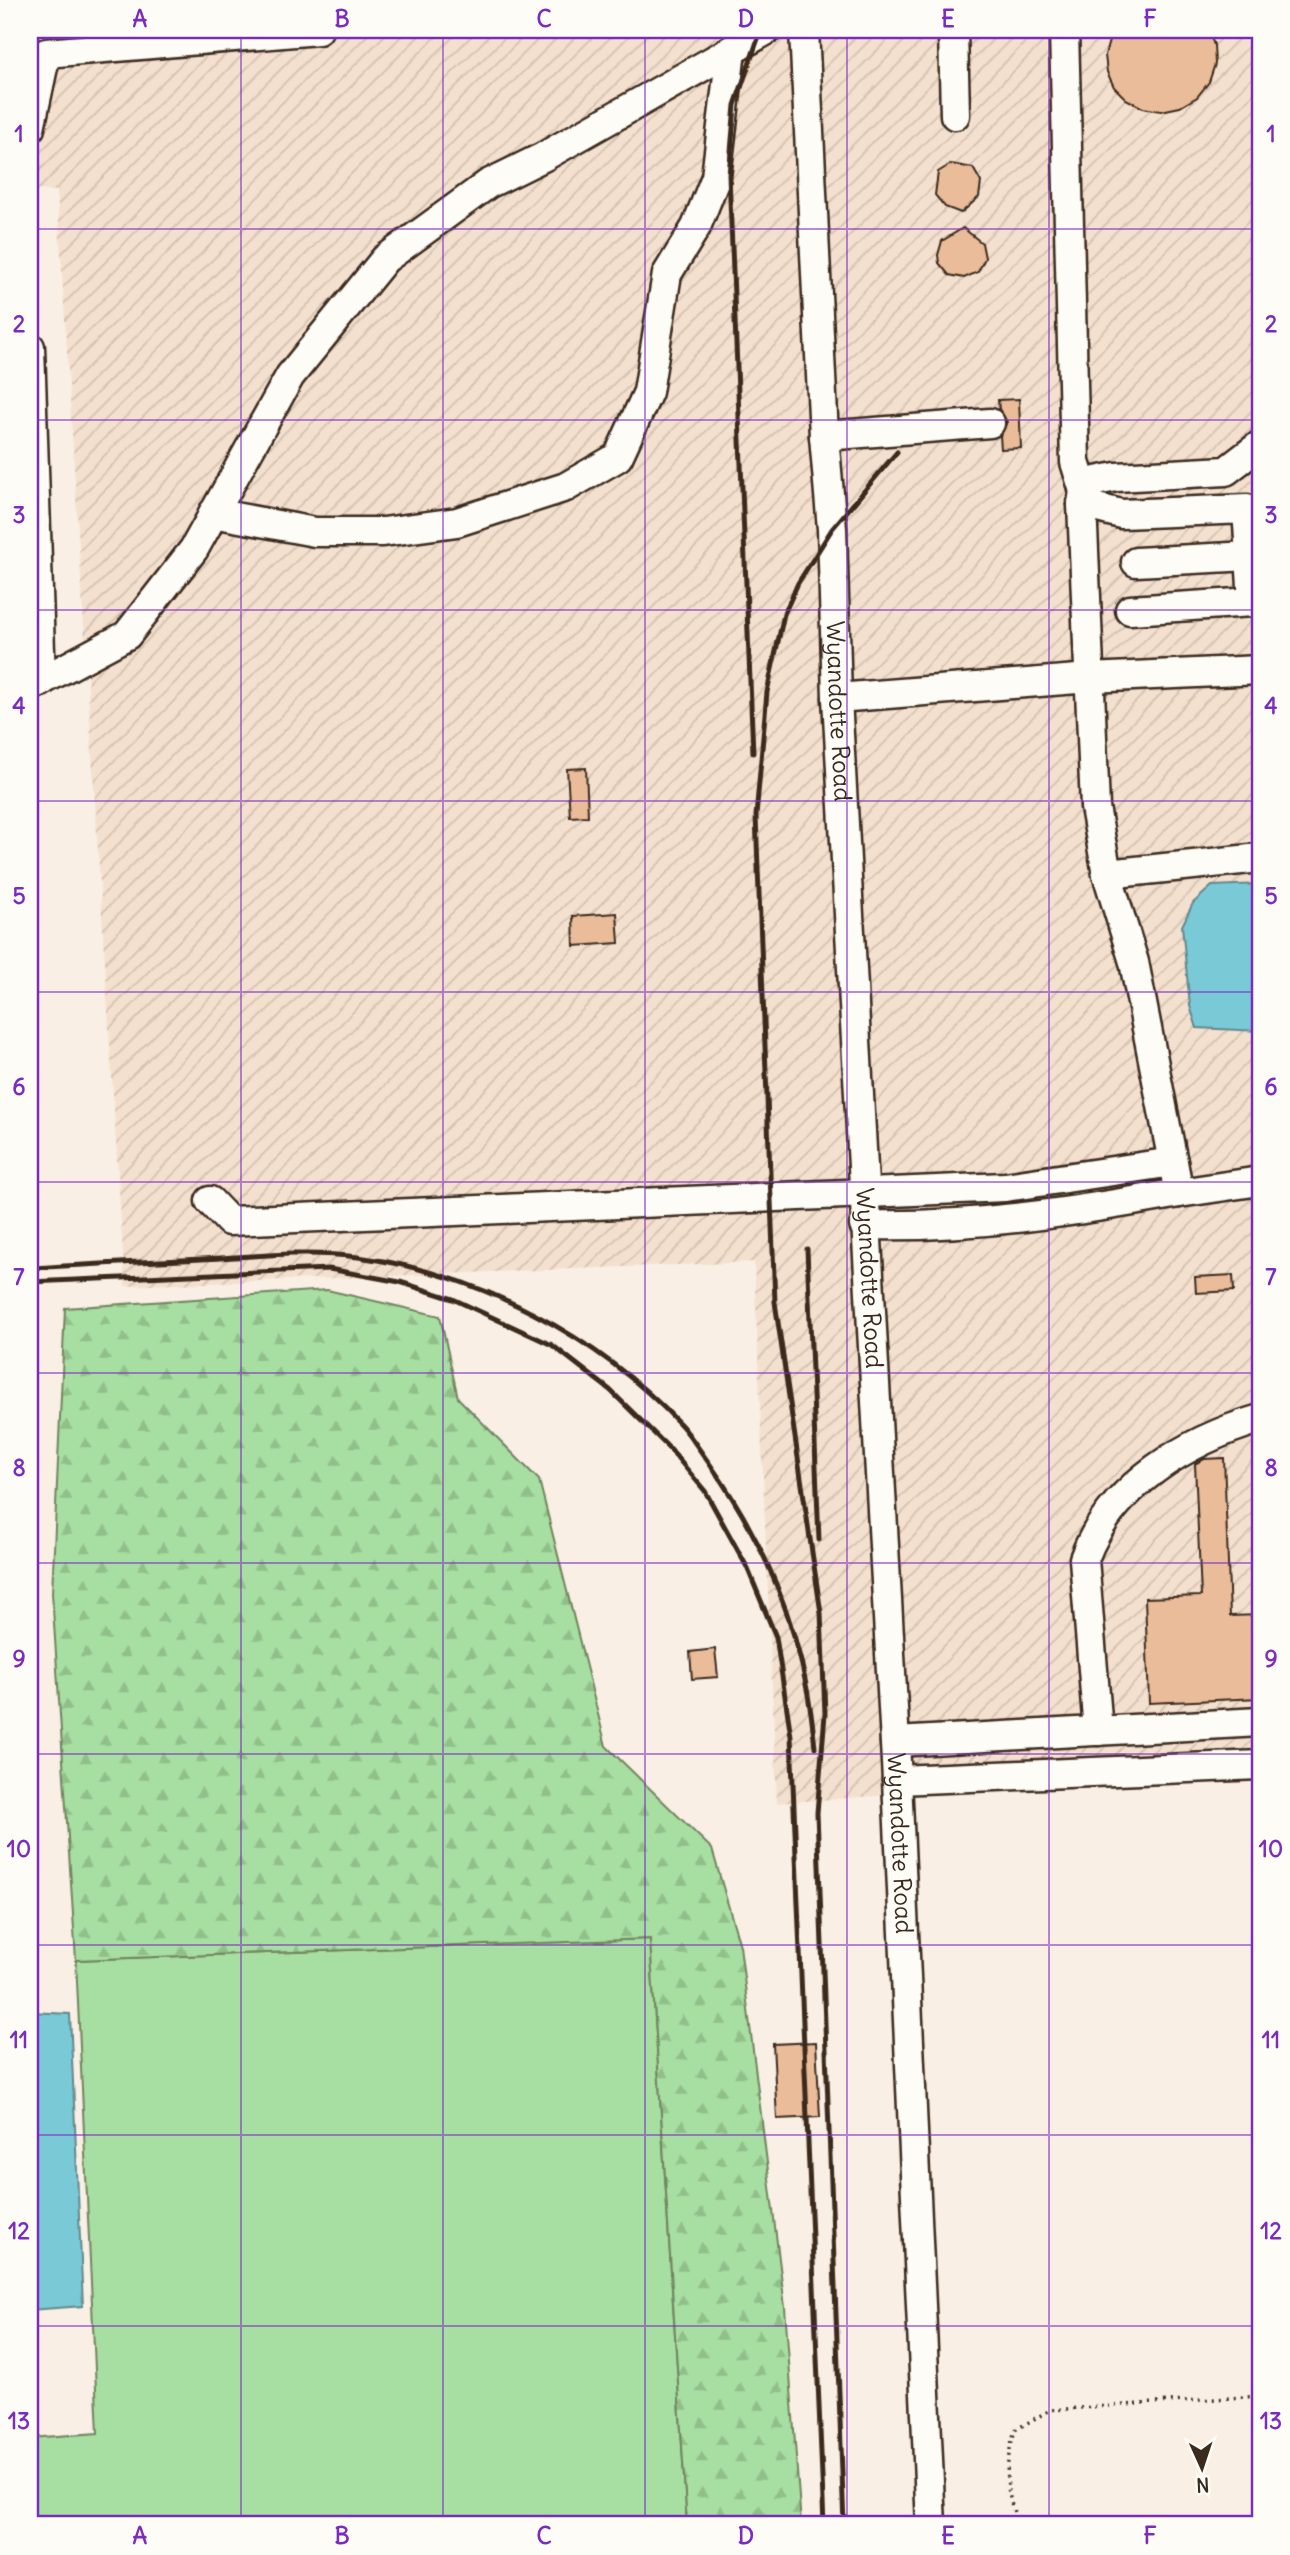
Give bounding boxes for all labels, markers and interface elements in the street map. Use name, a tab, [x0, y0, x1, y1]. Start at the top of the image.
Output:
text: A	[133, 4, 148, 33]
text: B	[334, 4, 350, 33]
text: C	[536, 4, 552, 33]
text: D	[738, 4, 754, 33]
text: E	[941, 4, 955, 33]
text: F	[1143, 4, 1157, 33]
text: 1	[14, 119, 24, 148]
text: 1	[1266, 119, 1276, 148]
text: 2	[13, 309, 26, 338]
text: 2	[1265, 309, 1278, 338]
text: 3	[12, 500, 26, 529]
text: 3	[1264, 500, 1278, 529]
street label: Wyandotte Road	[821, 620, 859, 802]
text: 4	[12, 691, 26, 720]
text: 4	[1264, 691, 1278, 720]
text: 5	[12, 881, 26, 910]
text: 5	[1264, 881, 1278, 910]
text: 6	[12, 1072, 26, 1101]
text: 6	[1264, 1072, 1278, 1101]
street label: Wyandotte Road	[850, 1187, 890, 1369]
text: 7	[13, 1262, 25, 1291]
text: 7	[1265, 1262, 1277, 1291]
text: 8	[12, 1453, 26, 1482]
text: 8	[1264, 1453, 1278, 1482]
text: 9	[12, 1644, 26, 1673]
text: 9	[1264, 1644, 1278, 1673]
street label: Wyandotte Road	[882, 1752, 920, 1934]
text: 10	[7, 1834, 31, 1863]
text: 10	[1259, 1834, 1283, 1863]
text: 11	[10, 2025, 28, 2054]
text: 11	[1262, 2025, 1280, 2054]
text: 12	[8, 2216, 30, 2245]
text: 12	[1260, 2216, 1282, 2245]
text: 13	[8, 2406, 30, 2435]
text: 13	[1260, 2406, 1282, 2435]
north arrow	[1168, 2432, 1238, 2502]
text: N	[1196, 2473, 1210, 2497]
text: A	[133, 2521, 148, 2550]
text: B	[334, 2521, 350, 2550]
text: C	[536, 2521, 552, 2550]
text: D	[738, 2521, 754, 2550]
text: E	[941, 2521, 955, 2550]
text: F	[1143, 2521, 1157, 2550]

